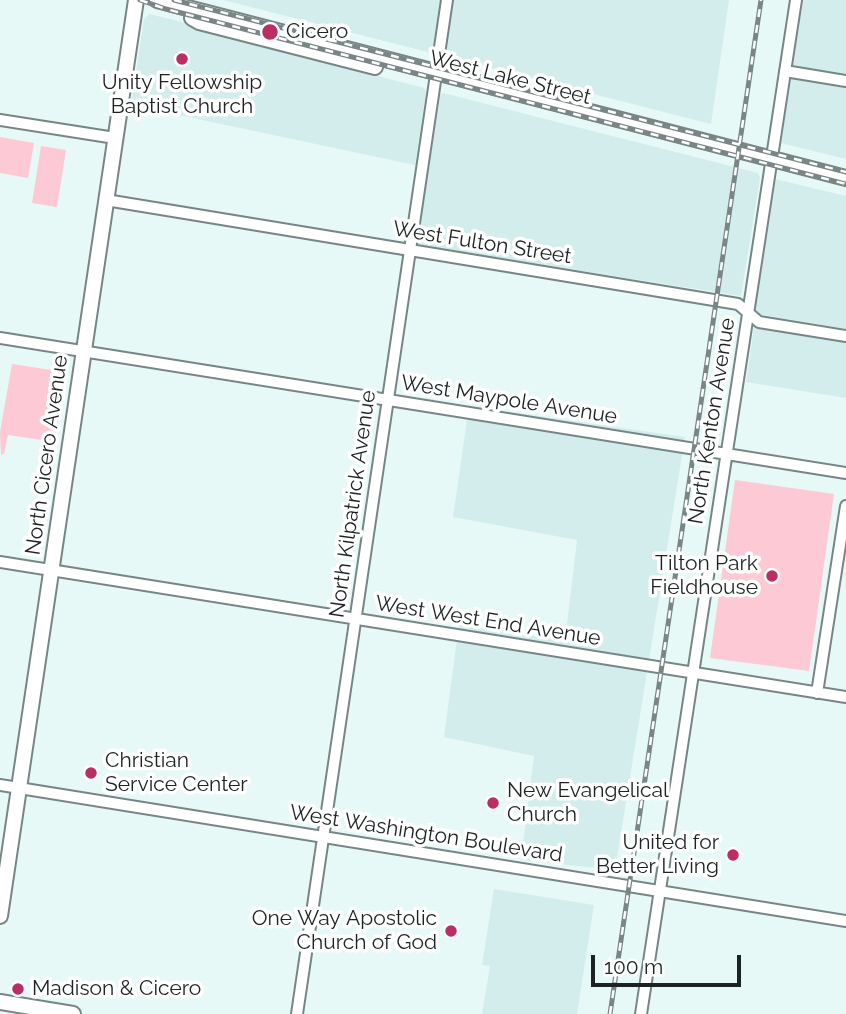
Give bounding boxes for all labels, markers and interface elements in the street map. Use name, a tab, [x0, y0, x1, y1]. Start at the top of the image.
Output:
place label: Cicero	[286, 19, 348, 45]
marker: Cicero	[260, 22, 280, 42]
street label: West Lake Street	[427, 46, 593, 110]
marker: Unity Fellowship Baptist Church	[174, 51, 190, 67]
place label: Unity Fellowship Baptist Church	[102, 70, 262, 120]
street label: West Fulton Street	[391, 216, 573, 270]
street label: North Kenton Avenue	[683, 316, 741, 526]
street label: North Cicero Avenue	[20, 353, 74, 557]
street label: West Maypole Avenue	[399, 370, 619, 430]
street label: North Kilpatrick Avenue	[325, 389, 381, 619]
place label: Tilton Park Fieldhouse	[650, 551, 758, 601]
marker: Tilton Park Fieldhouse	[764, 568, 780, 584]
street label: West West End Avenue	[373, 591, 603, 651]
place label: Christian Service Center	[105, 748, 248, 798]
marker: Christian Service Center	[83, 765, 99, 781]
place label: New Evangelical Church	[507, 778, 669, 828]
marker: New Evangelical Church	[485, 795, 501, 811]
street label: West Washington Boulevard	[288, 800, 564, 868]
place label: United for Better Living	[596, 830, 719, 880]
marker: United for Better Living	[725, 847, 741, 863]
place label: One Way Apostolic Church of God	[252, 906, 437, 956]
marker: One Way Apostolic Church of God	[443, 923, 459, 939]
scale bar	[594, 940, 744, 984]
text: 100 m	[604, 954, 663, 979]
place label: Madison & Cicero	[32, 976, 201, 1002]
marker: Madison & Cicero	[10, 981, 26, 997]

